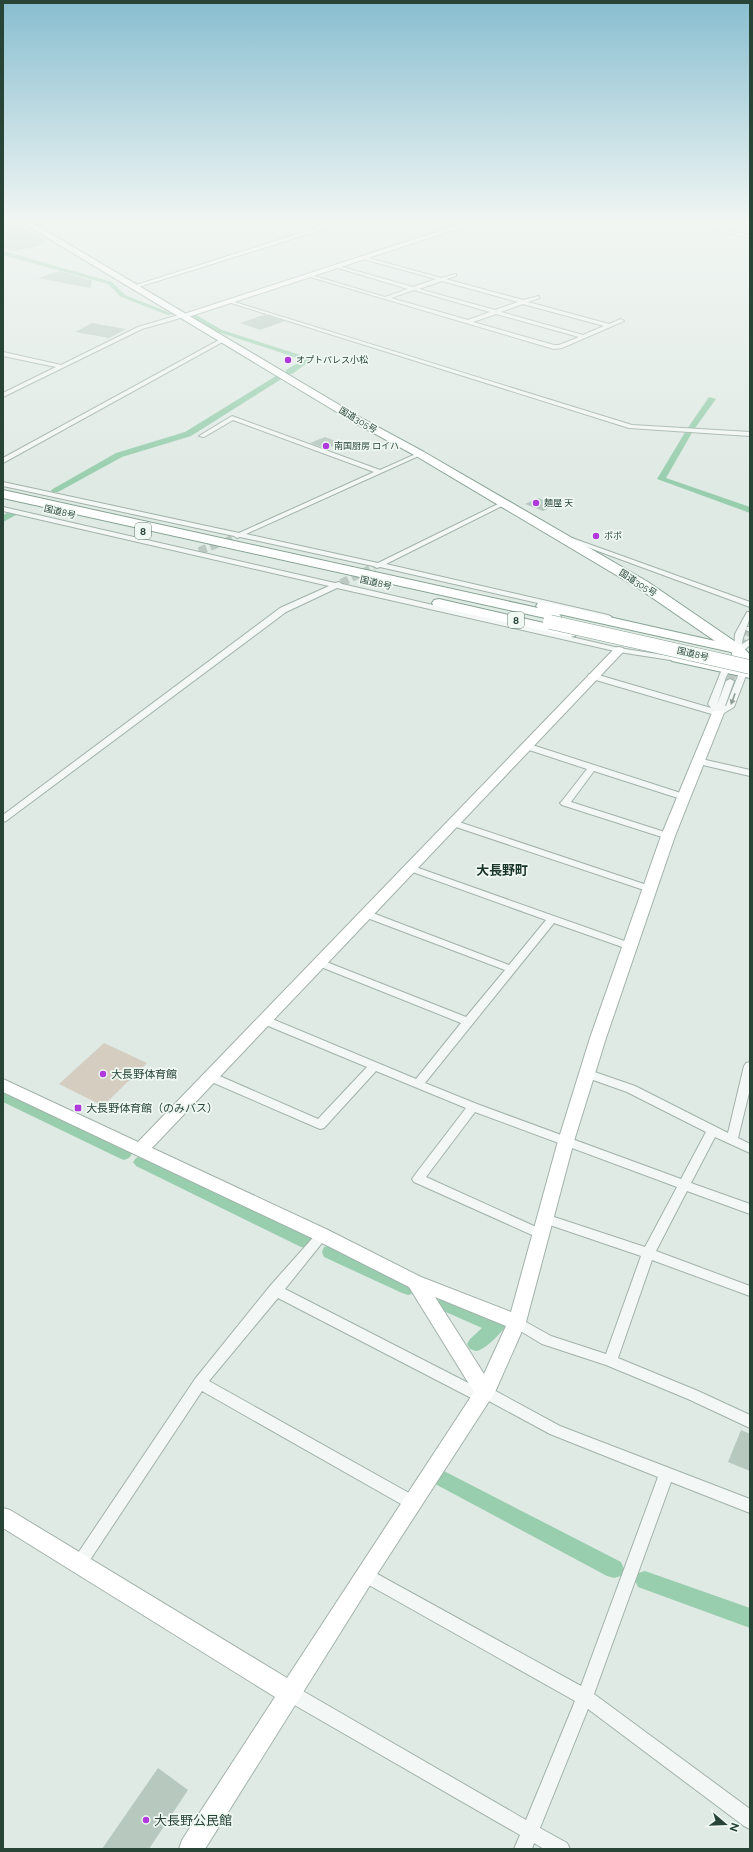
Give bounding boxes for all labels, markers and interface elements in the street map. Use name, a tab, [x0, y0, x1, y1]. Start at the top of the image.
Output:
marker: オプトパレス小松	[283, 355, 293, 365]
place label: オプトパレス小松	[296, 355, 368, 365]
street label: 国道305号	[337, 405, 379, 435]
marker: 南国厨房 ロイハ	[321, 441, 331, 451]
place label: 南国厨房 ロイハ	[334, 441, 399, 451]
marker: 麺屋 天	[531, 498, 541, 508]
place label: 麺屋 天	[544, 498, 573, 508]
street label: 国道8号	[43, 503, 77, 521]
road number: 8	[135, 523, 151, 539]
marker: ポポ	[591, 531, 601, 541]
place label: ポポ	[604, 531, 622, 541]
street label: 国道305号	[617, 568, 659, 598]
street label: 国道8号	[359, 574, 393, 592]
road number: 8	[508, 612, 524, 628]
street label: 国道8号	[676, 645, 710, 663]
one-way arrow	[730, 693, 736, 705]
district label: 大長野町	[476, 863, 528, 878]
place label: 大長野体育館	[111, 1068, 177, 1081]
marker: 大長野体育館	[98, 1069, 108, 1079]
place label: 大長野体育館（のみバス）	[86, 1102, 218, 1115]
marker: 大長野体育館（のみバス）	[73, 1103, 83, 1113]
north arrow	[705, 1804, 745, 1844]
place label: 大長野公民館	[154, 1813, 232, 1828]
marker: 大長野公民館	[141, 1815, 151, 1825]
text: N	[726, 1821, 741, 1833]

